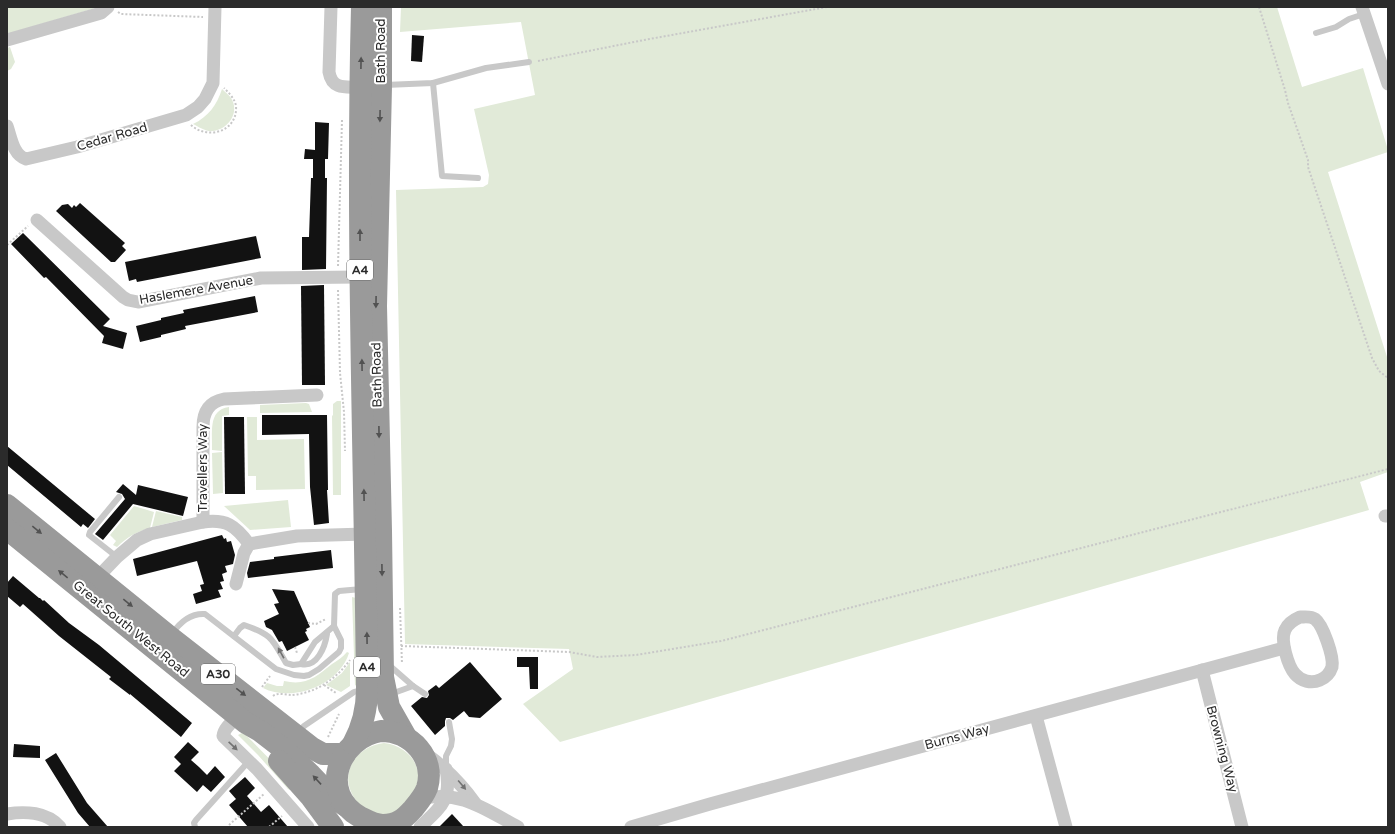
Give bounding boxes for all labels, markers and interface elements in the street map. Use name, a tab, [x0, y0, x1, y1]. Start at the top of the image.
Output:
street label: Bath Road	[373, 18, 389, 84]
one-way arrow	[358, 56, 364, 69]
one-way arrow	[377, 110, 383, 123]
street label: Cedar Road	[75, 119, 149, 155]
one-way arrow	[357, 228, 363, 241]
road number: A4	[347, 260, 373, 280]
street label: Haslemere Avenue	[138, 272, 254, 308]
one-way arrow	[373, 296, 379, 309]
street label: Bath Road	[368, 342, 386, 408]
one-way arrow	[358, 359, 365, 371]
street label: Travellers Way	[195, 424, 211, 512]
one-way arrow	[376, 426, 382, 439]
one-way arrow	[361, 488, 367, 501]
one-way arrow	[32, 525, 43, 534]
one-way arrow	[379, 564, 385, 577]
one-way arrow	[58, 570, 69, 579]
street label: Great South West Road	[70, 577, 192, 681]
one-way arrow	[122, 598, 133, 607]
one-way arrow	[364, 631, 370, 644]
one-way arrow	[277, 647, 284, 659]
road number: A4	[354, 657, 380, 677]
road number: A30	[201, 664, 235, 684]
one-way arrow	[235, 688, 246, 696]
street label: Browning Way	[1203, 704, 1241, 794]
street label: Burns Way	[923, 721, 991, 753]
one-way arrow	[228, 741, 238, 750]
one-way arrow	[312, 775, 321, 785]
one-way arrow	[457, 780, 466, 791]

